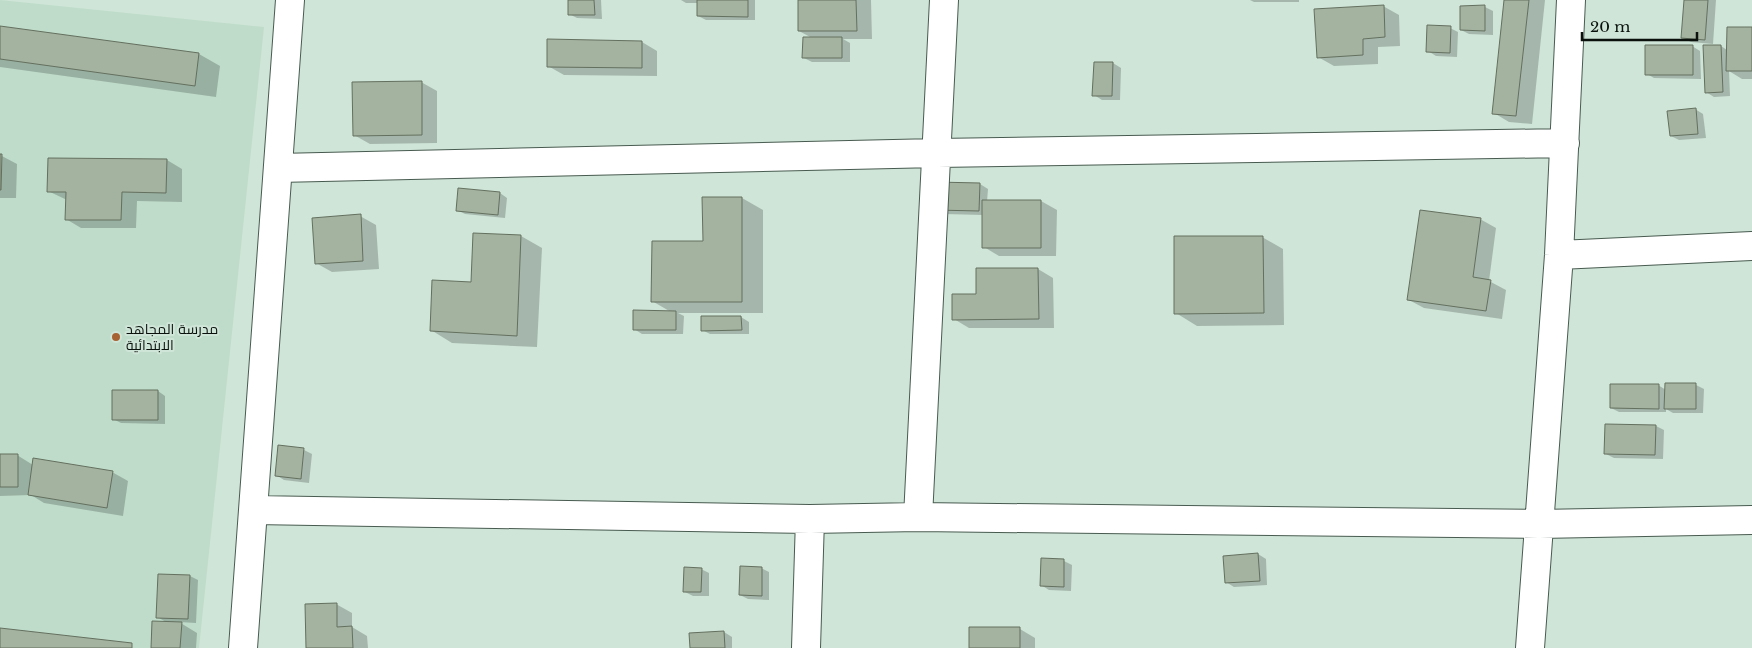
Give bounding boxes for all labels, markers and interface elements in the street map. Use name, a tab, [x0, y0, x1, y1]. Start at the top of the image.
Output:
scale bar	[1582, 10, 1697, 42]
text: 20 m	[1590, 17, 1630, 36]
place label: مدرسة المجاهد الابتدائية	[126, 320, 218, 354]
marker: مدرسة المجاهد الابتدائية	[110, 331, 122, 343]

